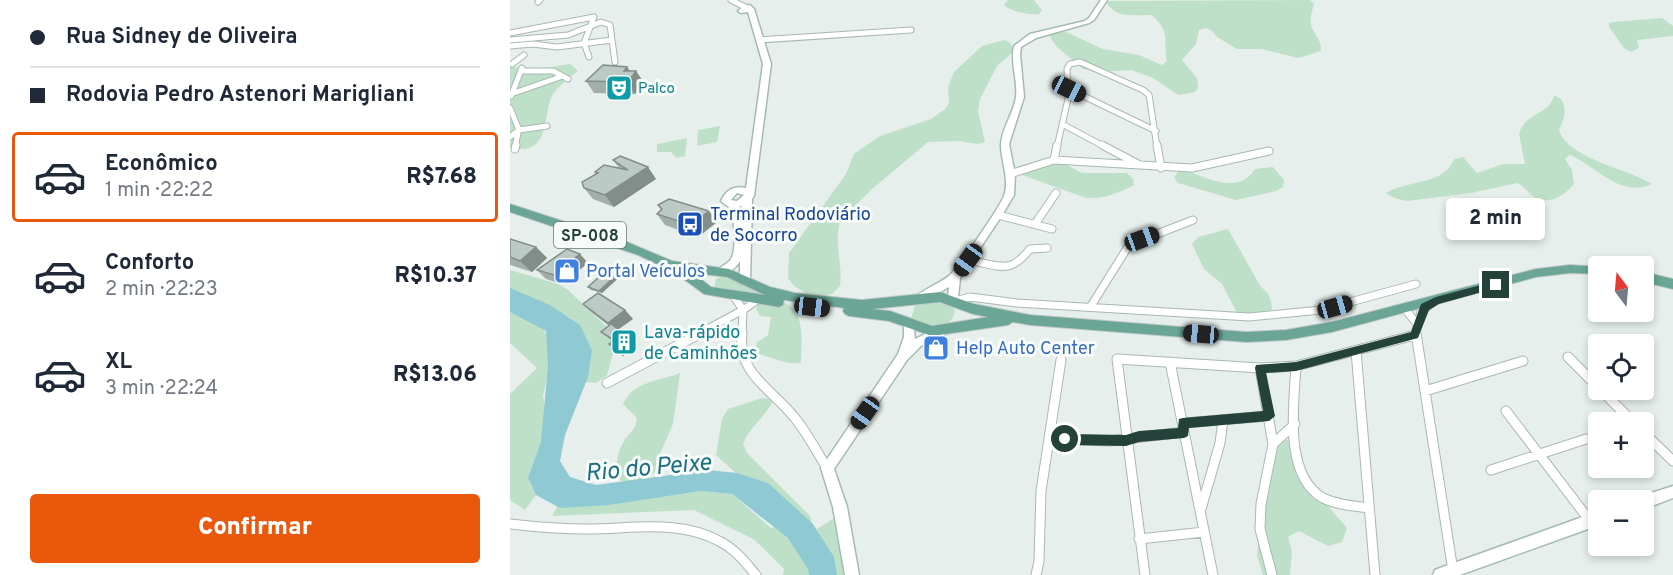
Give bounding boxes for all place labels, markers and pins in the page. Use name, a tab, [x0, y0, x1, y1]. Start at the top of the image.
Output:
theatre icon: Palco	[604, 73, 634, 103]
place label: Palco	[638, 80, 675, 99]
place label: Terminal Rodoviário de Socorro	[710, 204, 871, 248]
bus stop icon: Terminal Rodoviário de Socorro	[675, 209, 705, 239]
shop icon: Portal Veículos	[552, 256, 582, 286]
place label: Portal Veículos	[586, 261, 705, 284]
place label: Lava-rápido de Caminhões	[644, 322, 757, 366]
building icon: Lava-rápido de Caminhões	[609, 327, 639, 357]
shop icon: Help Auto Center	[921, 333, 951, 363]
place label: Help Auto Center	[956, 338, 1095, 361]

